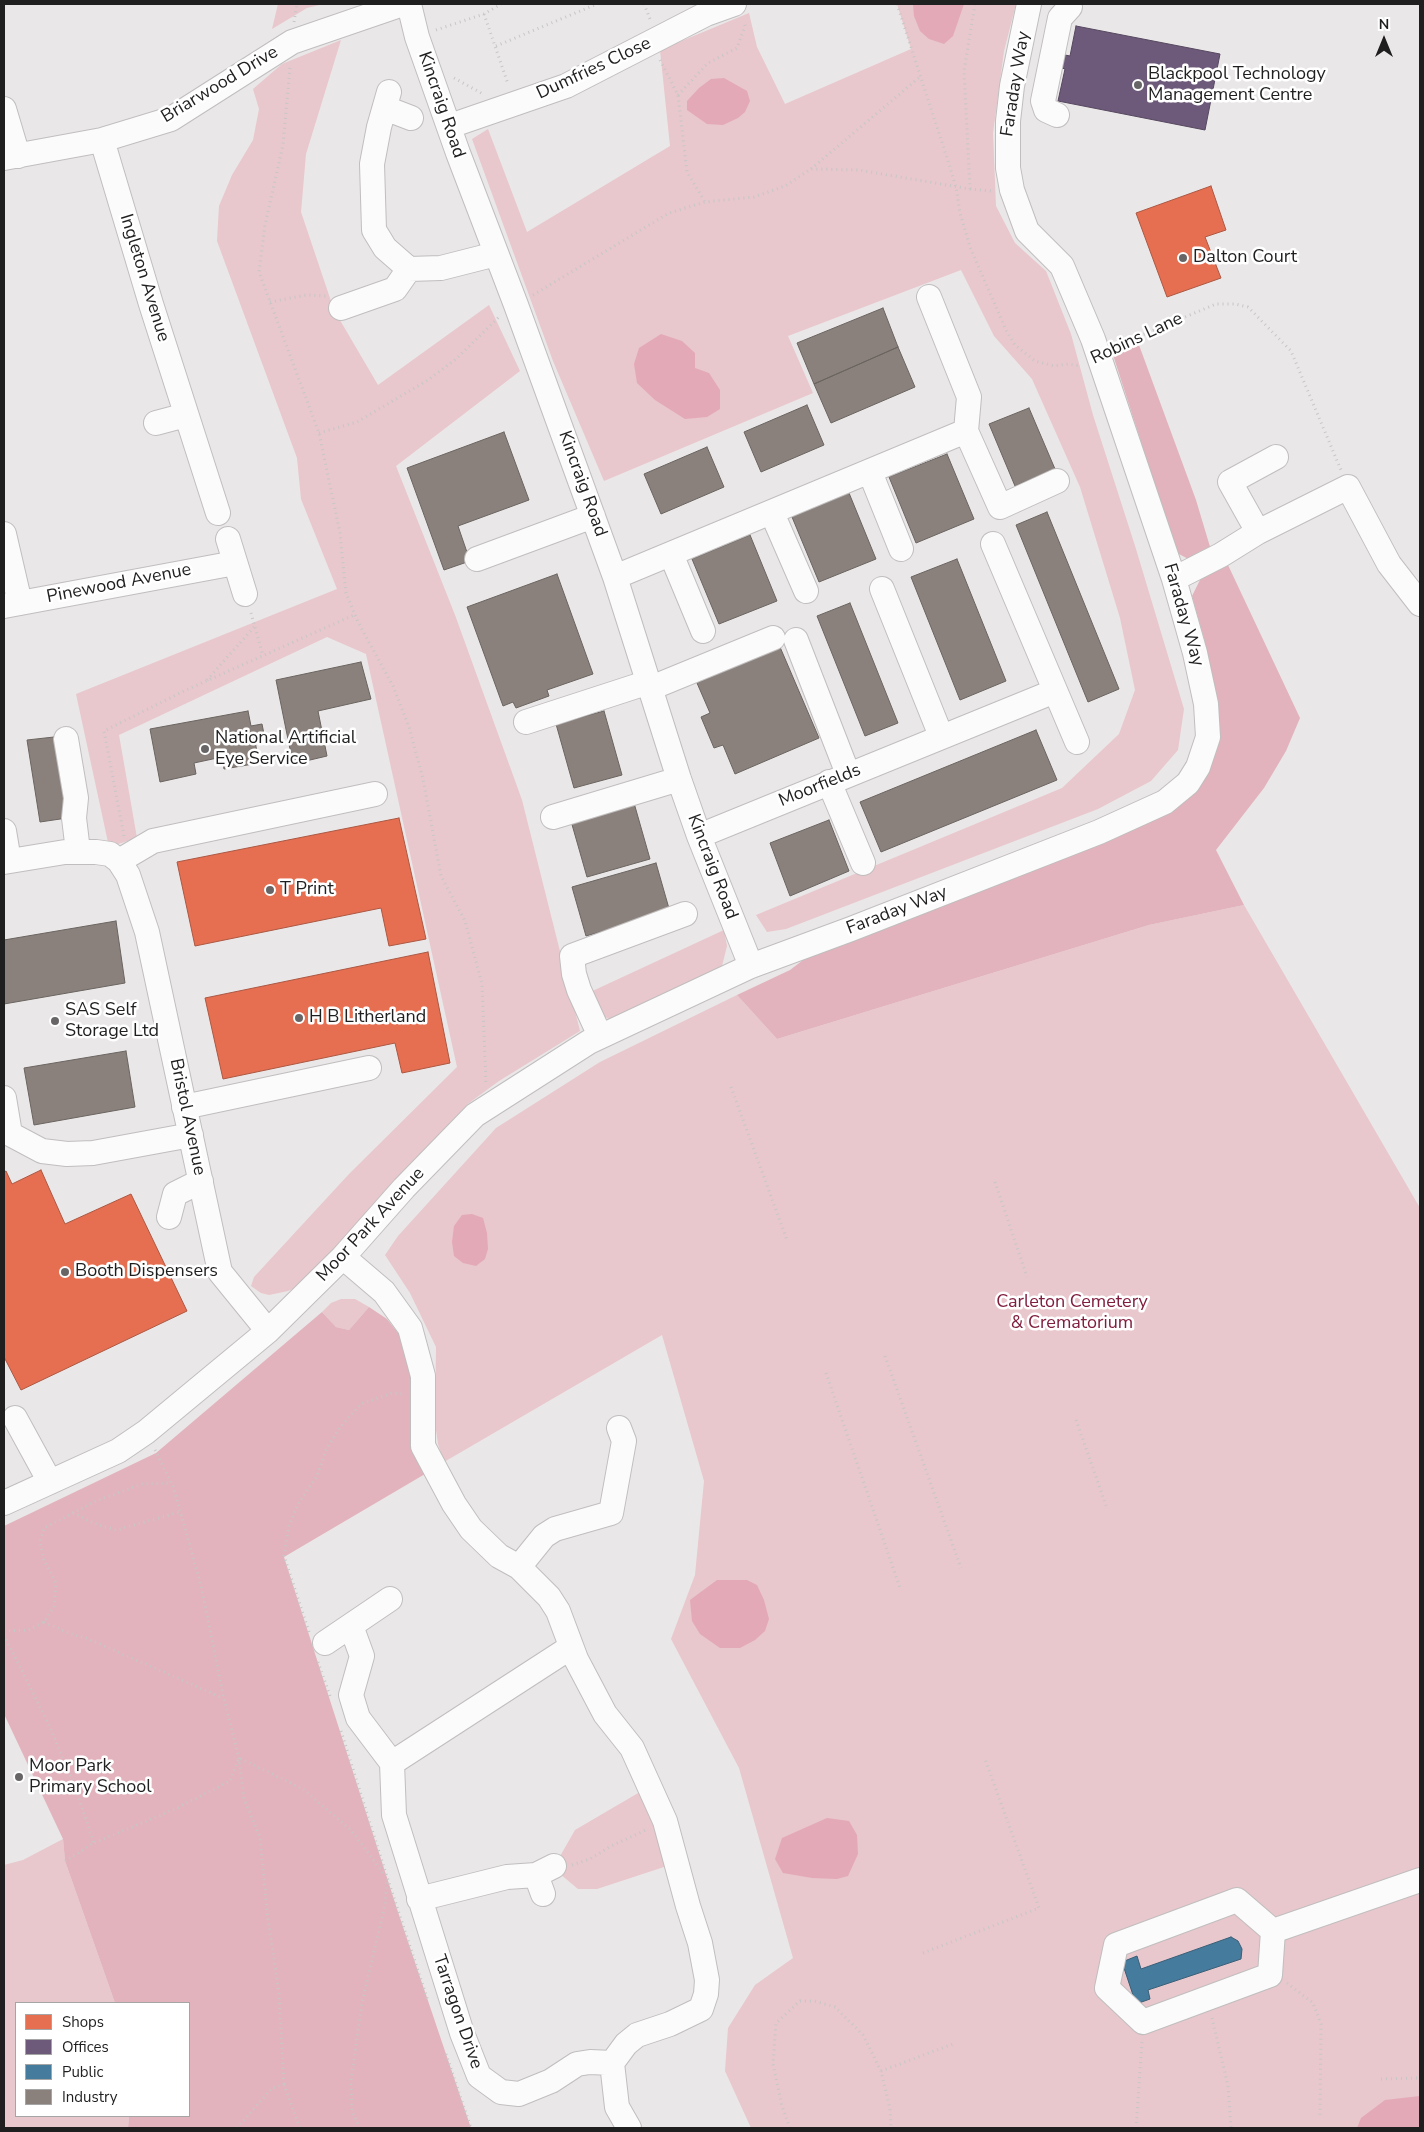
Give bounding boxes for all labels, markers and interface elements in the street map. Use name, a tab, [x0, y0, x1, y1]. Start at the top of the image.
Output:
north arrow	[1359, 15, 1409, 65]
text: N	[1379, 15, 1389, 34]
street label: Faraday Way	[997, 30, 1035, 138]
street label: Dumfries Close	[533, 33, 655, 105]
street label: Briarwood Drive	[158, 42, 282, 128]
street label: Kincraig Road	[413, 49, 469, 161]
place label: Blackpool Technology Management Centre	[1148, 64, 1326, 106]
marker: Blackpool Technology Management Centre	[1132, 79, 1144, 91]
street label: Ingleton Avenue	[114, 211, 174, 345]
place label: Dalton Court	[1193, 247, 1297, 269]
marker: Dalton Court	[1177, 252, 1189, 264]
street label: Robins Lane	[1088, 308, 1186, 370]
street label: Kincraig Road	[553, 428, 611, 540]
street label: Pinewood Avenue	[45, 559, 193, 609]
street label: Faraday Way	[1158, 561, 1208, 669]
place label: National Artificial Eye Service	[215, 728, 356, 771]
marker: National Artificial Eye Service	[199, 743, 211, 755]
street label: Moorfields	[776, 760, 864, 812]
street label: Kincraig Road	[682, 811, 742, 923]
place label: T Print	[280, 879, 334, 901]
street label: Faraday Way	[844, 882, 950, 940]
marker: T Print	[264, 884, 276, 896]
place label: SAS Self Storage Ltd	[65, 1000, 159, 1042]
place label: H B Litherland	[309, 1007, 426, 1029]
marker: H B Litherland	[293, 1012, 305, 1024]
marker: SAS Self Storage Ltd	[49, 1015, 61, 1027]
street label: Bristol Avenue	[164, 1057, 210, 1177]
street label: Moor Park Avenue	[313, 1163, 429, 1287]
place label: Booth Dispensers	[75, 1261, 218, 1283]
marker: Booth Dispensers	[59, 1266, 71, 1278]
park label: Carleton Cemetery & Crematorium	[996, 1292, 1148, 1335]
place label: Moor Park Primary School	[29, 1756, 152, 1798]
marker: Moor Park Primary School	[13, 1771, 25, 1783]
street label: Tarragon Drive	[427, 1952, 487, 2072]
legend	[15, 2002, 190, 2117]
text: Shops	[62, 2012, 104, 2032]
text: Offices	[62, 2037, 109, 2057]
text: Public	[62, 2062, 103, 2082]
text: Industry	[62, 2087, 117, 2107]

